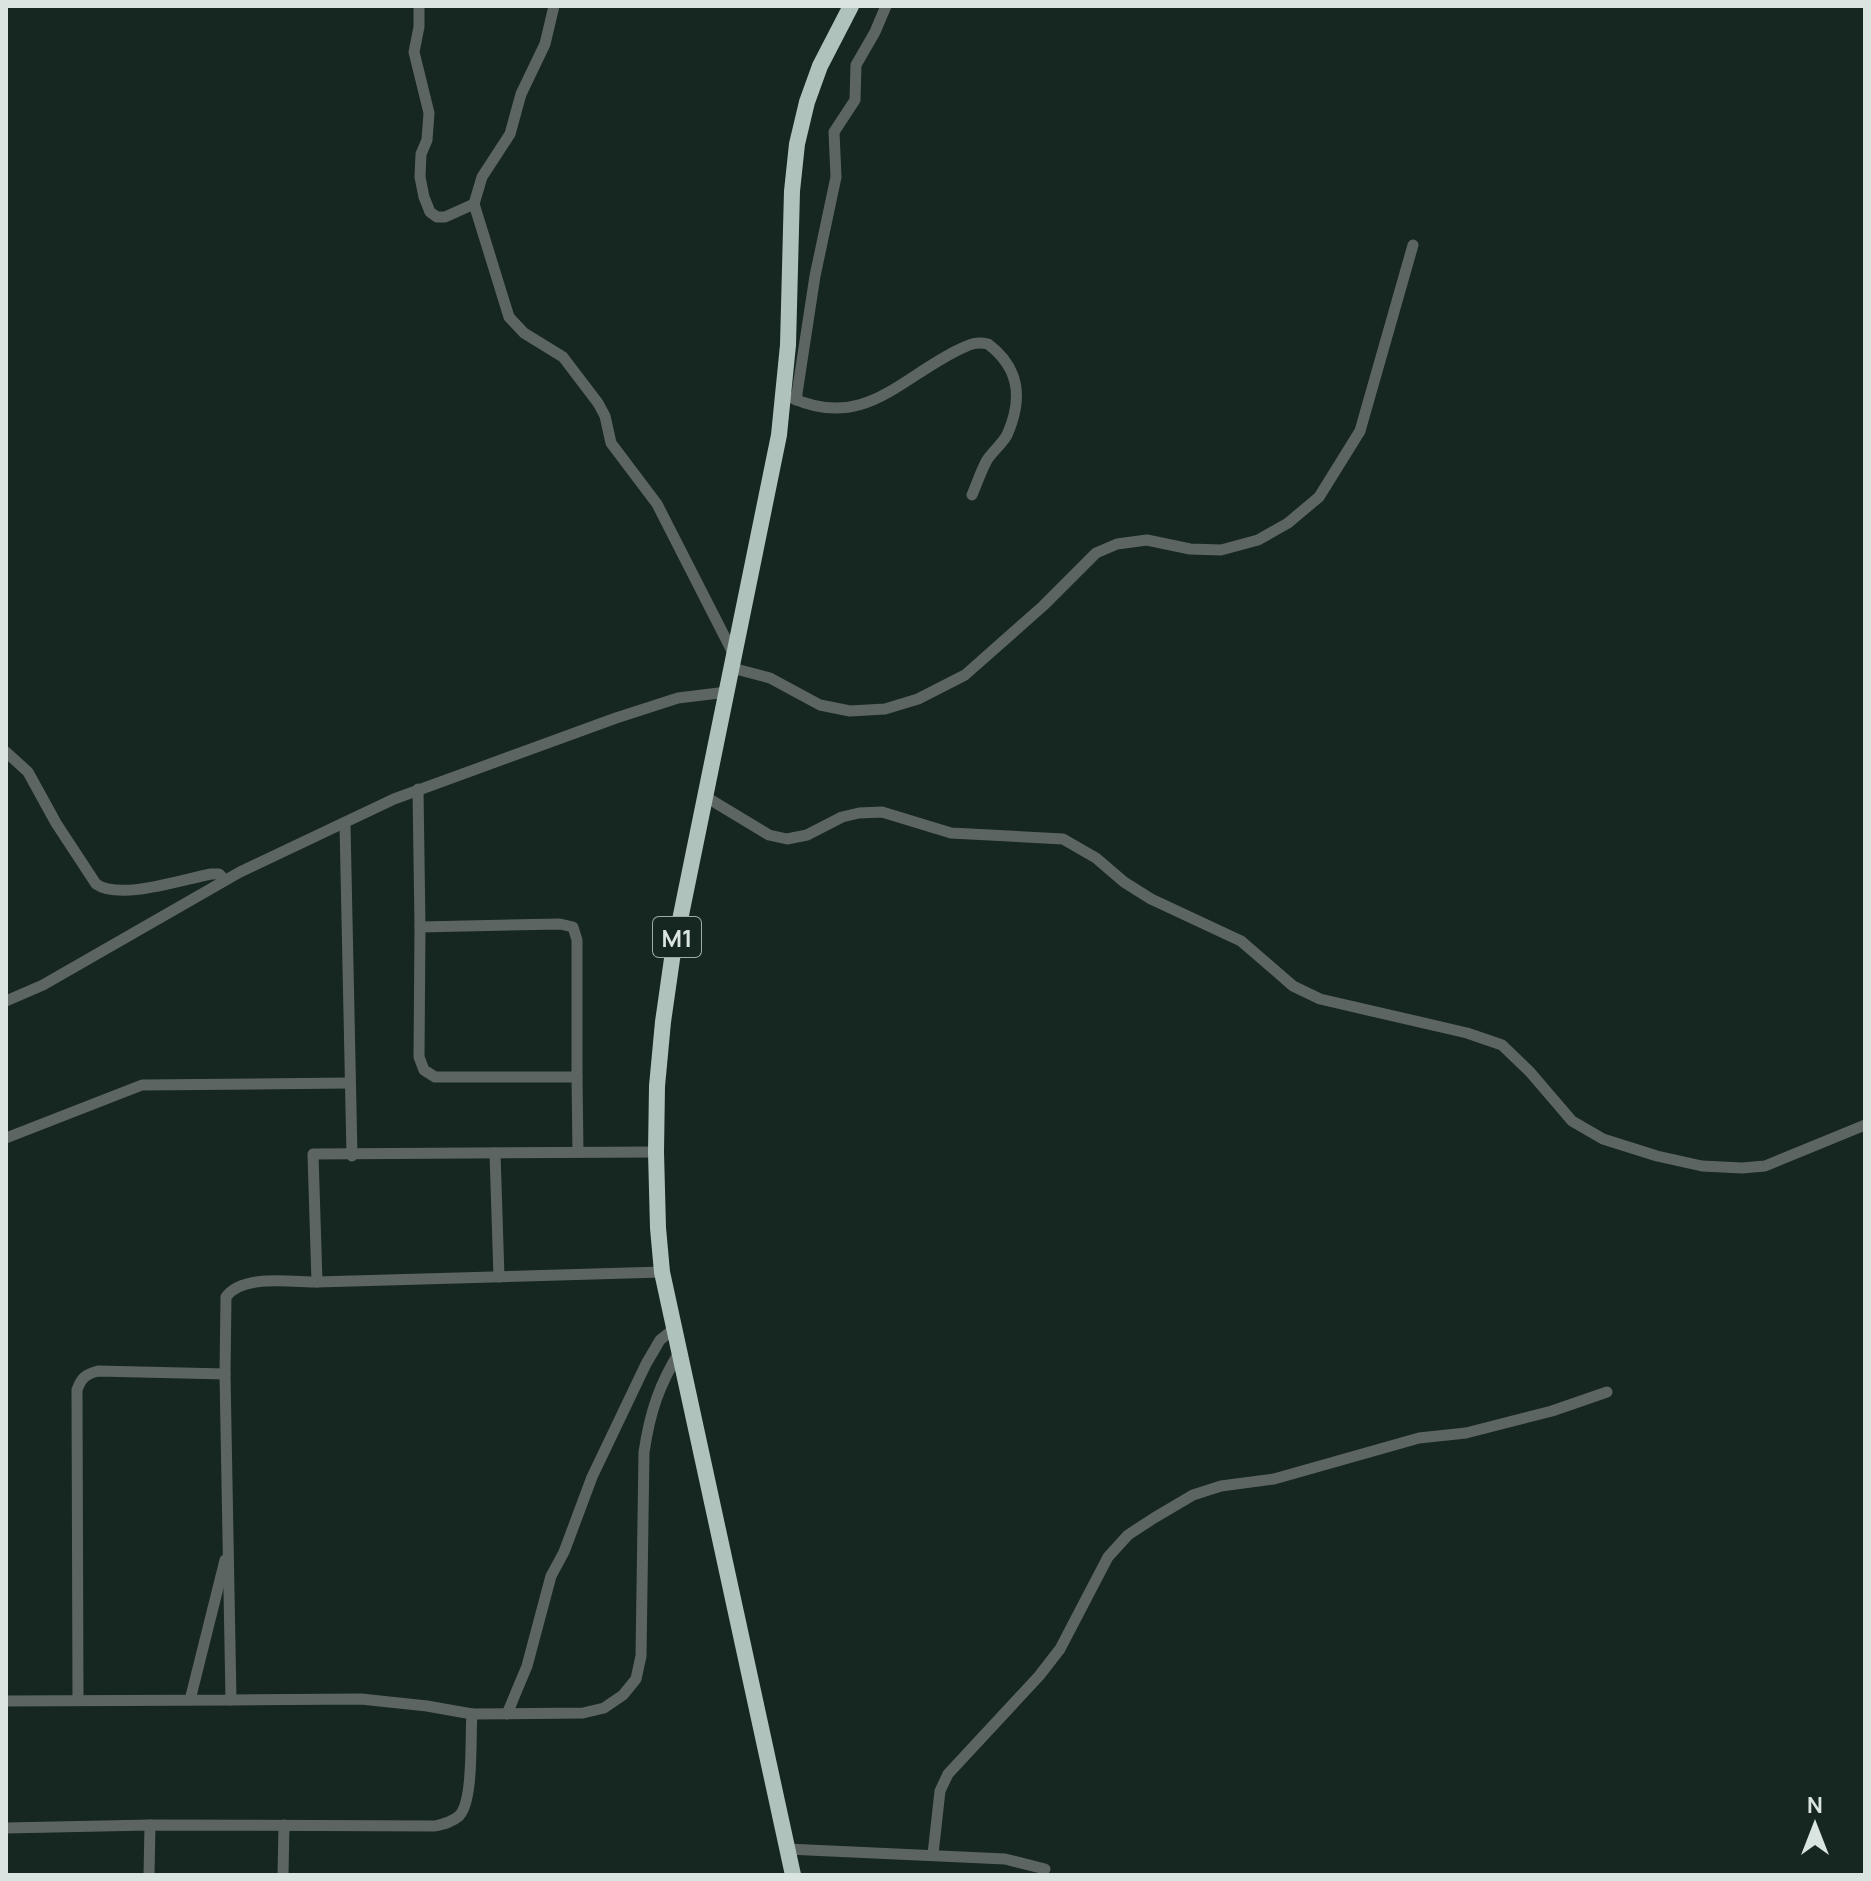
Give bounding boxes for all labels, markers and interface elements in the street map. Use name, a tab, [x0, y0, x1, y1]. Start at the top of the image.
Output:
road number: M1	[653, 917, 701, 957]
north arrow	[1775, 1785, 1855, 1865]
text: N	[1807, 1790, 1823, 1820]

